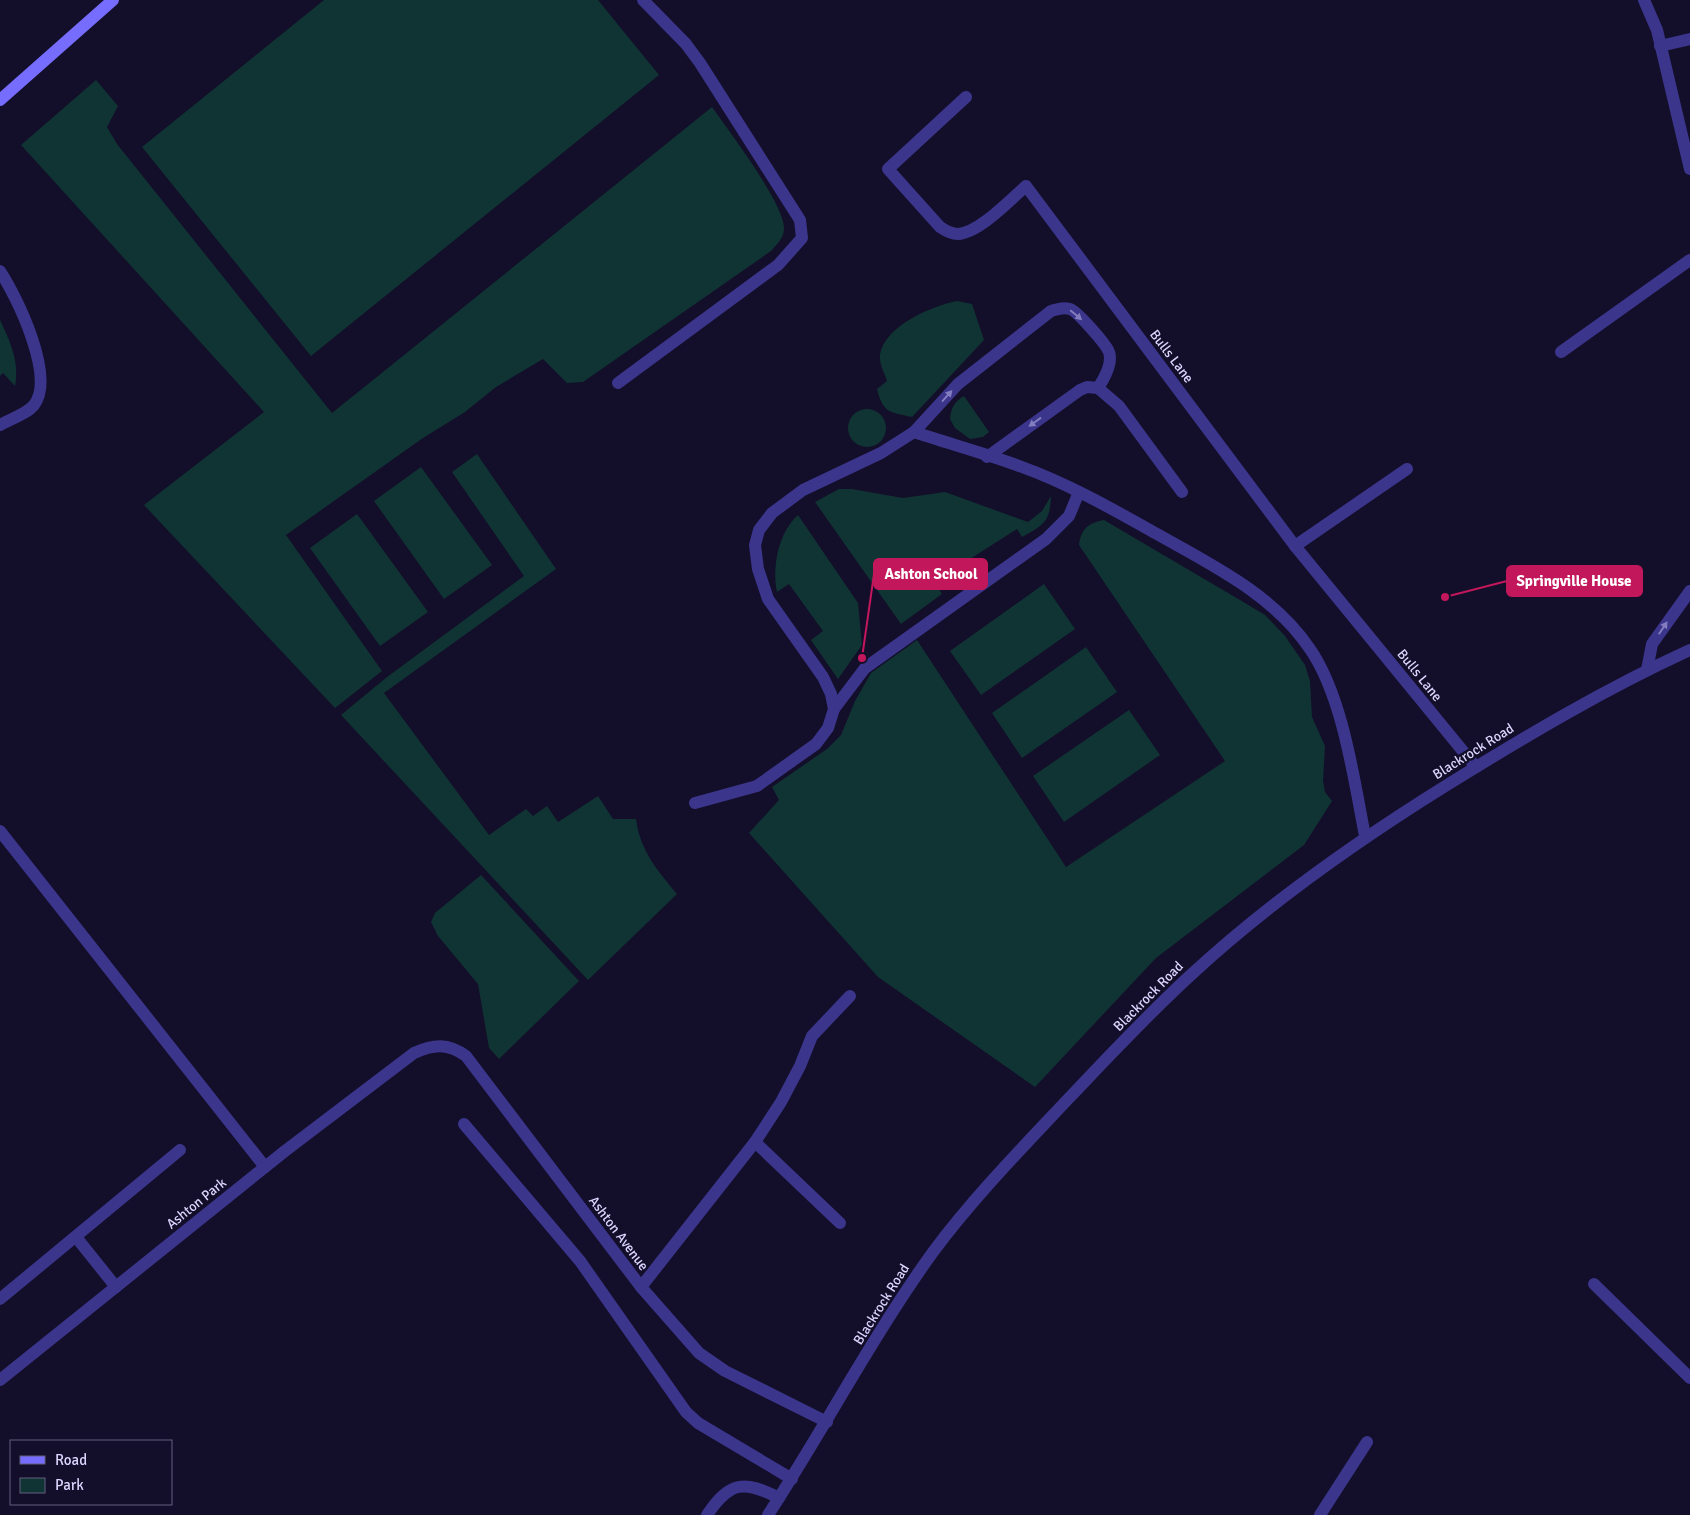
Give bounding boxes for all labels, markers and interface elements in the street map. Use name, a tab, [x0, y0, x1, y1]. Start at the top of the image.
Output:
one-way arrow	[1070, 309, 1083, 320]
street label: Bulls Lane	[1146, 326, 1197, 386]
one-way arrow	[941, 390, 953, 402]
one-way arrow	[1028, 417, 1042, 427]
callout: Ashton School	[874, 559, 987, 589]
text: Ashton School	[884, 565, 978, 583]
callout: Springville House	[1507, 566, 1642, 596]
text: Springville House	[1516, 572, 1632, 590]
one-way arrow	[1658, 621, 1668, 635]
street label: Bulls Lane	[1393, 646, 1446, 705]
street label: Blackrock Road	[1430, 720, 1517, 783]
street label: Blackrock Road	[1110, 958, 1187, 1035]
street label: Ashton Park	[163, 1174, 230, 1233]
street label: Ashton Avenue	[585, 1193, 652, 1274]
street label: Blackrock Road	[850, 1261, 913, 1348]
legend	[10, 1440, 172, 1505]
text: Road	[55, 1451, 87, 1469]
text: Park	[55, 1476, 84, 1494]

